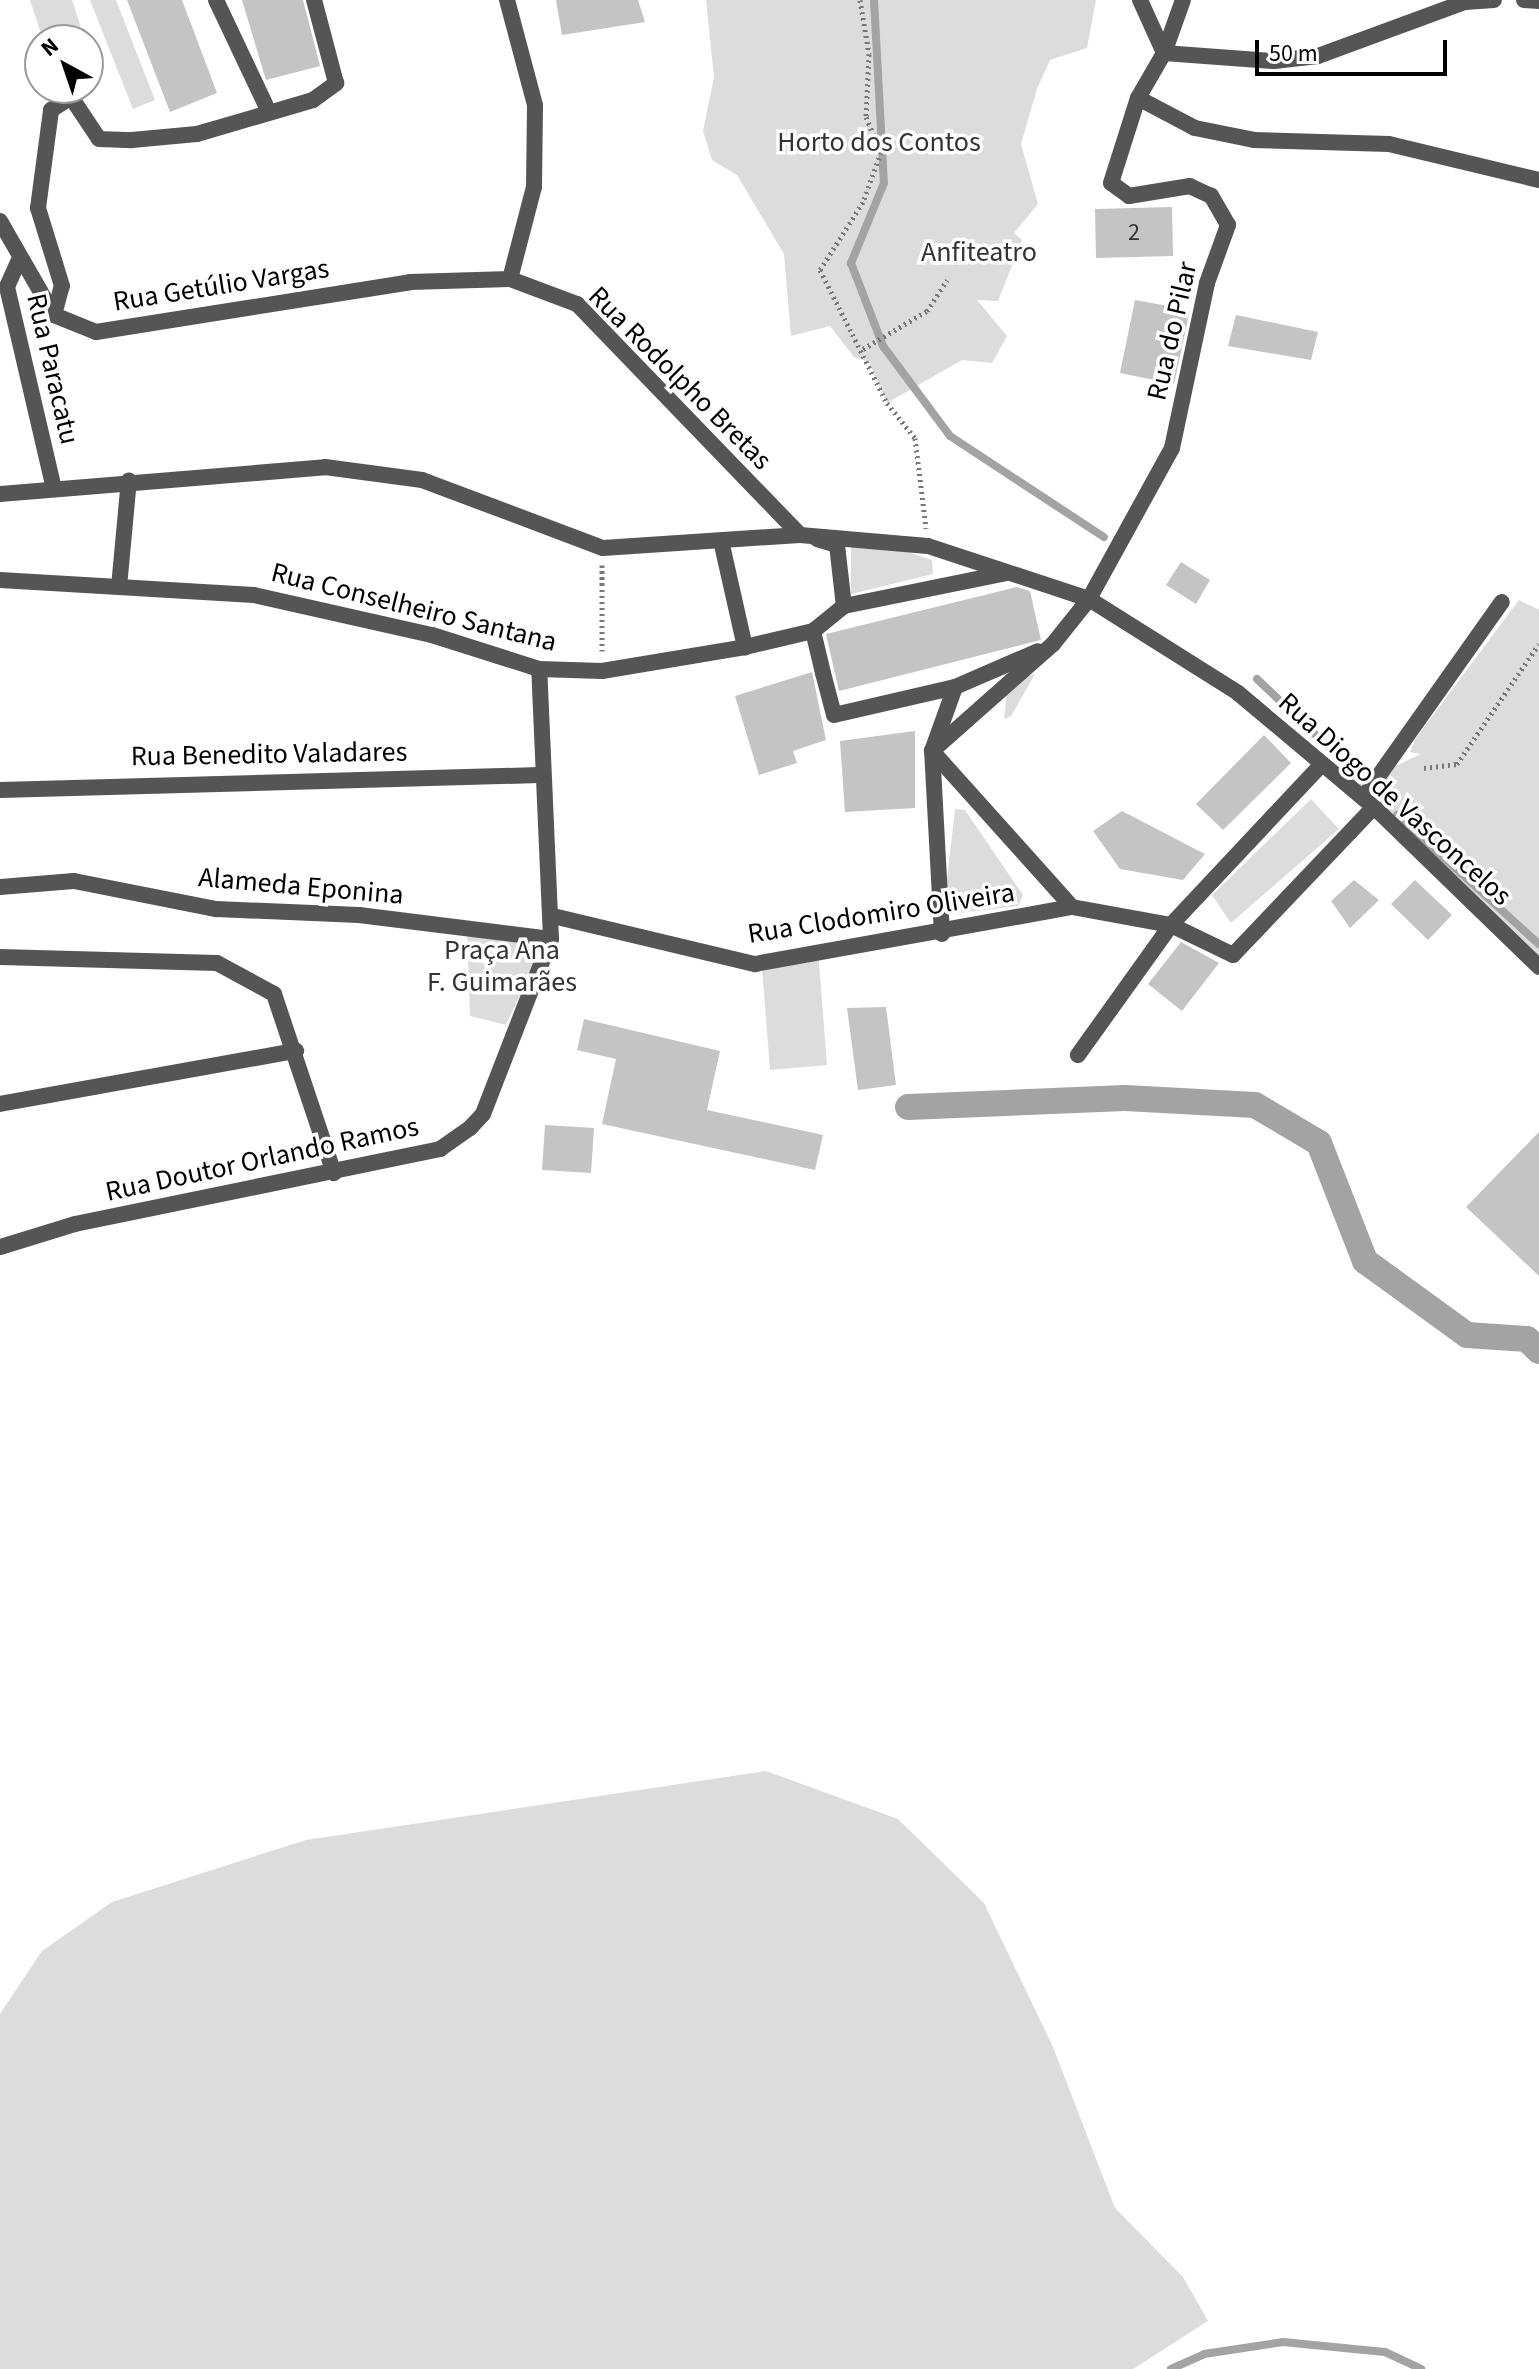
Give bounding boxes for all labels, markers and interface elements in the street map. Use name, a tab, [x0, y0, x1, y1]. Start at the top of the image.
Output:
north arrow	[24, 24, 104, 104]
scale bar	[1259, 24, 1451, 74]
text: N	[34, 30, 66, 64]
text: 50 m	[1269, 36, 1318, 71]
park label: Horto dos Contos	[777, 125, 981, 159]
house number: 2	[1128, 219, 1140, 247]
park label: Anfiteatro	[921, 235, 1037, 269]
street label: Rua Getúlio Vargas	[111, 251, 331, 319]
street label: Rua do Pilar	[1140, 259, 1204, 403]
street label: Rua Rodolpho Bretas	[581, 279, 779, 477]
street label: Rua Paracatu	[19, 290, 87, 448]
street label: Rua Conselheiro Santana	[268, 555, 560, 659]
street label: Rua Diogo de Vasconcelos	[1272, 685, 1518, 913]
street label: Rua Benedito Valadares	[130, 735, 408, 773]
street label: Alameda Eponina	[197, 860, 405, 912]
street label: Rua Clodomiro Oliveira	[745, 875, 1017, 951]
park label: Praça Ana F. Guimarães	[427, 933, 577, 999]
street label: Rua Doutor Orlando Ramos	[102, 1109, 422, 1209]

